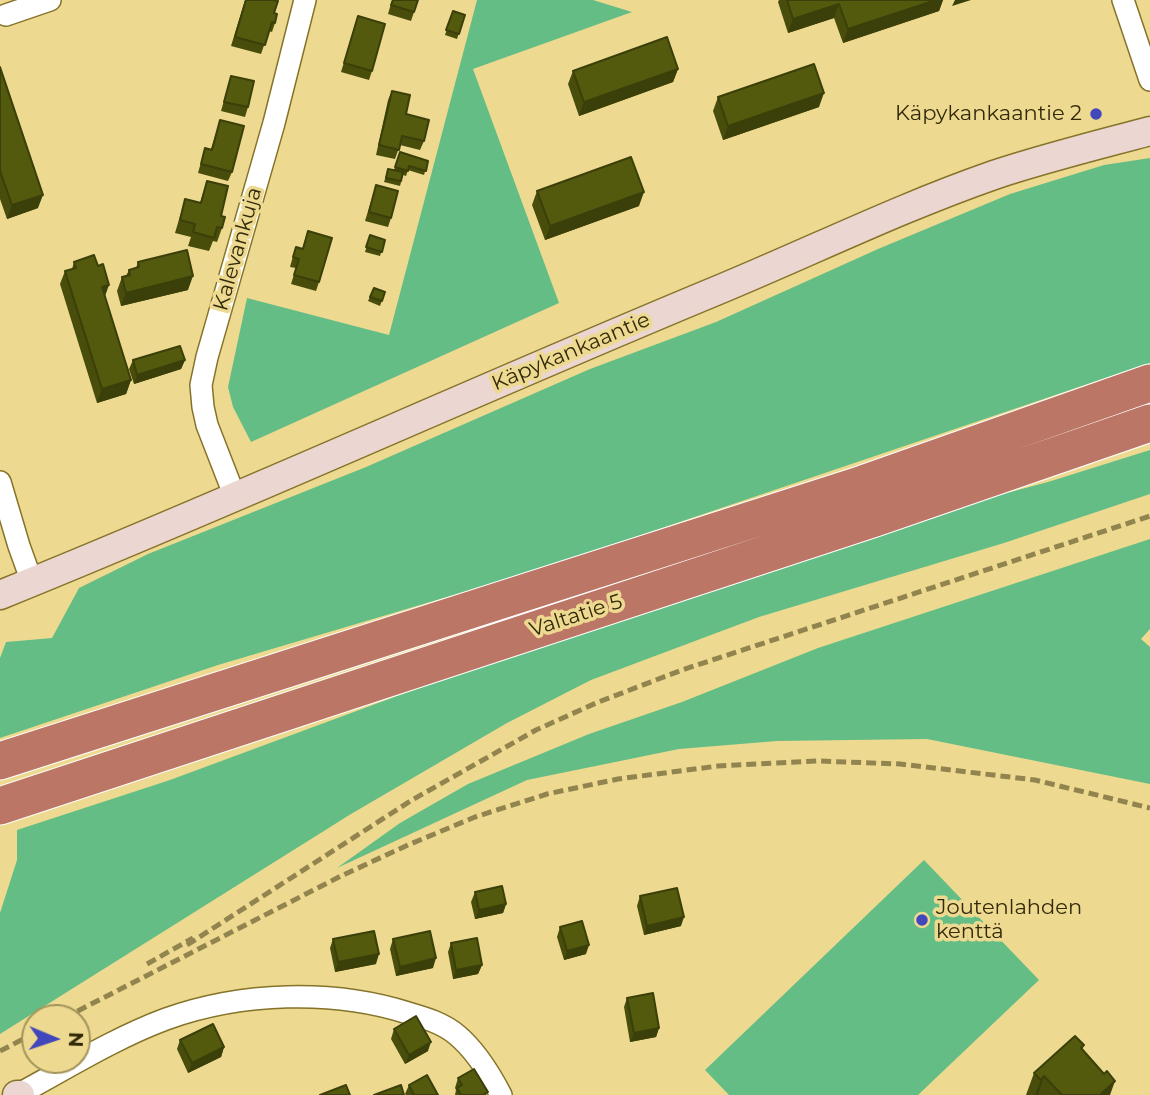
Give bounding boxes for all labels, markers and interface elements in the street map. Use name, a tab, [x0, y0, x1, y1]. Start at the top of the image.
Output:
place label: Käpykankaantie 2	[895, 101, 1082, 127]
marker: Käpykankaantie 2	[1088, 106, 1104, 122]
street label: Kalevankuja	[208, 184, 268, 314]
street label: Käpykankaantie	[488, 307, 654, 397]
street label: Valtatie 5	[526, 589, 626, 643]
place label: Joutenlahden kenttä	[936, 895, 1082, 945]
marker: Joutenlahden kenttä	[914, 912, 930, 928]
north arrow	[21, 1004, 91, 1074]
text: N	[64, 1032, 87, 1048]

